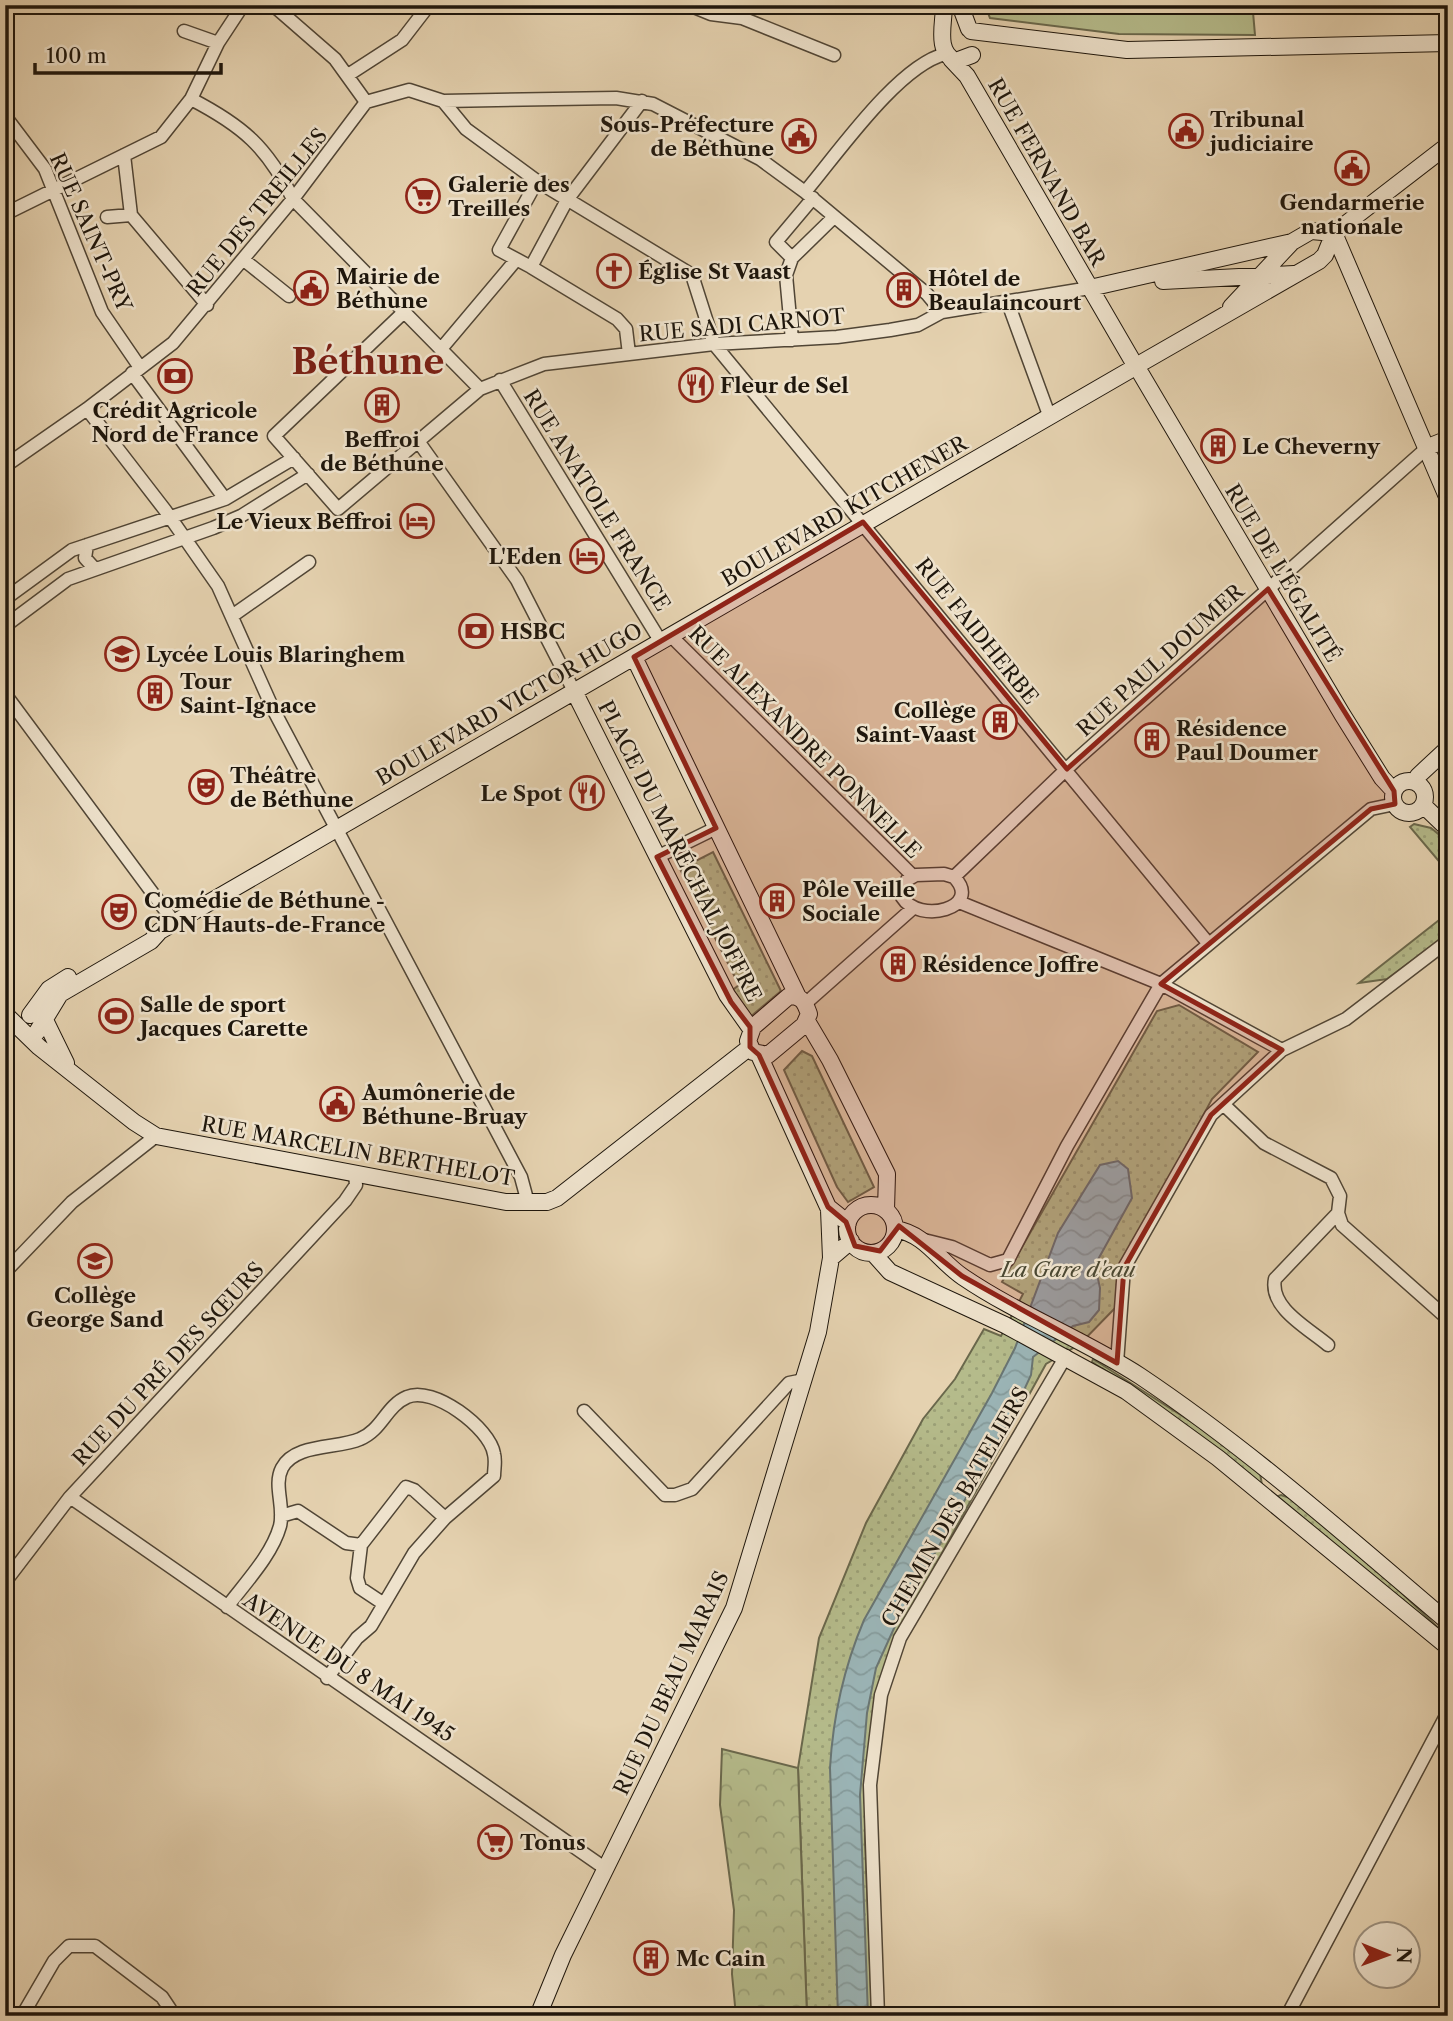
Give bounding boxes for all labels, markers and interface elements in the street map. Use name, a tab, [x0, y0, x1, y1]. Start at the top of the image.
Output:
scale bar	[35, 32, 220, 76]
text: 100 m	[46, 43, 107, 68]
street label: RUE FERNAND BAR	[983, 74, 1112, 272]
place label: Tribunal judiciaire	[1206, 107, 1314, 156]
place label: Sous-Préfecture de Béthune	[600, 112, 774, 161]
public building icon: Tribunal judiciaire	[1167, 112, 1205, 150]
public building icon: Sous-Préfecture de Béthune	[780, 117, 818, 155]
street label: RUE DES TREILLES	[182, 123, 332, 301]
street label: RUE SAINT-PRY	[45, 149, 138, 316]
public building icon: Gendarmerie nationale	[1333, 149, 1371, 187]
place label: Galerie des Treilles	[448, 172, 570, 221]
supermarket icon: Galerie des Treilles	[404, 177, 442, 215]
place label: Gendarmerie nationale	[1280, 190, 1424, 239]
church icon: Église St Vaast	[595, 252, 633, 290]
place label: Église St Vaast	[638, 259, 791, 284]
place label: Mairie de Béthune	[336, 264, 440, 313]
place label: Hôtel de Beaulaincourt	[928, 266, 1082, 315]
public building icon: Mairie de Béthune	[292, 269, 330, 307]
building icon: Hôtel de Beaulaincourt	[885, 271, 923, 309]
street label: RUE SADI CARNOT	[638, 304, 846, 346]
district label: Béthune	[292, 340, 444, 383]
bank icon: Crédit Agricole Nord de France	[156, 357, 194, 395]
restaurant icon: Fleur de Sel	[677, 366, 715, 404]
place label: Fleur de Sel	[720, 373, 849, 398]
street label: RUE ANATOLE FRANCE	[518, 385, 676, 615]
building icon: Beffroi de Béthune	[363, 386, 401, 424]
place label: Crédit Agricole Nord de France	[92, 398, 258, 447]
place label: Beffroi de Béthune	[320, 427, 444, 476]
building icon: Le Cheverny	[1199, 427, 1237, 465]
street label: BOULEVARD KITCHENER	[717, 430, 973, 592]
place label: Le Cheverny	[1242, 434, 1381, 459]
street label: RUE DE L'ÉGALITÉ	[1220, 479, 1346, 667]
hotel icon: Le Vieux Beffroi	[398, 502, 436, 540]
place label: Le Vieux Beffroi	[216, 509, 393, 534]
hotel icon: L'Eden	[568, 537, 606, 575]
place label: L'Eden	[488, 544, 563, 569]
street label: RUE FAIDHERBE	[910, 553, 1044, 709]
street label: RUE PAUL DOUMER	[1072, 578, 1250, 741]
bank icon: HSBC	[457, 612, 495, 650]
street label: BOULEVARD VICTOR HUGO	[371, 617, 647, 791]
place label: HSBC	[500, 619, 565, 644]
street label: RUE ALEXANDRE PONNELLE	[684, 621, 926, 863]
school or university icon: Lycée Louis Blaringhem	[103, 635, 141, 673]
place label: Lycée Louis Blaringhem	[146, 642, 405, 667]
place label: Tour Saint-Ignace	[180, 669, 316, 718]
building icon: Tour Saint-Ignace	[136, 674, 174, 712]
street label: PLACE DU MARÉCHAL JOFFRE	[593, 696, 767, 1006]
place label: Collège Saint-Vaast	[856, 698, 977, 747]
building icon: Collège Saint-Vaast	[981, 703, 1019, 741]
place label: Résidence Paul Doumer	[1176, 716, 1319, 765]
building icon: Résidence Paul Doumer	[1133, 721, 1171, 759]
place label: Théâtre de Béthune	[230, 763, 354, 812]
theatre icon: Théâtre de Béthune	[187, 768, 225, 806]
restaurant icon: Le Spot	[568, 774, 606, 812]
place label: Le Spot	[480, 781, 563, 806]
place label: Pôle Veille Sociale	[802, 877, 915, 926]
building icon: Pôle Veille Sociale	[758, 882, 796, 920]
place label: Comédie de Béthune - CDN Hauts-de-France	[144, 888, 385, 937]
theatre icon: Comédie de Béthune - CDN Hauts-de-France	[100, 893, 138, 931]
building icon: Résidence Joffre	[879, 945, 917, 983]
place label: Résidence Joffre	[922, 952, 1099, 977]
place label: Salle de sport Jacques Carette	[136, 992, 308, 1041]
sports icon: Salle de sport Jacques Carette	[97, 997, 135, 1035]
place label: Aumônerie de Béthune-Bruay	[361, 1080, 528, 1129]
public building icon: Aumônerie de Béthune-Bruay	[318, 1085, 356, 1123]
street label: RUE MARCELIN BERTHELOT	[199, 1111, 517, 1191]
school or university icon: Collège George Sand	[76, 1242, 114, 1280]
street label: RUE DU PRÉ DES SŒURS	[67, 1257, 269, 1471]
park label: La Gare d'eau	[999, 1257, 1136, 1282]
place label: Collège George Sand	[26, 1283, 164, 1332]
street label: CHEMIN DES BATELIERS	[876, 1383, 1034, 1631]
street label: RUE DU BEAU MARAIS	[608, 1567, 734, 1799]
street label: AVENUE DU 8 MAI 1945	[238, 1587, 459, 1747]
supermarket icon: Tonus	[476, 1823, 514, 1861]
place label: Tonus	[520, 1830, 586, 1855]
north arrow	[1352, 1920, 1422, 1990]
building icon: Mc Cain	[632, 1939, 670, 1977]
place label: Mc Cain	[676, 1946, 766, 1971]
text: N	[1392, 1947, 1415, 1964]

